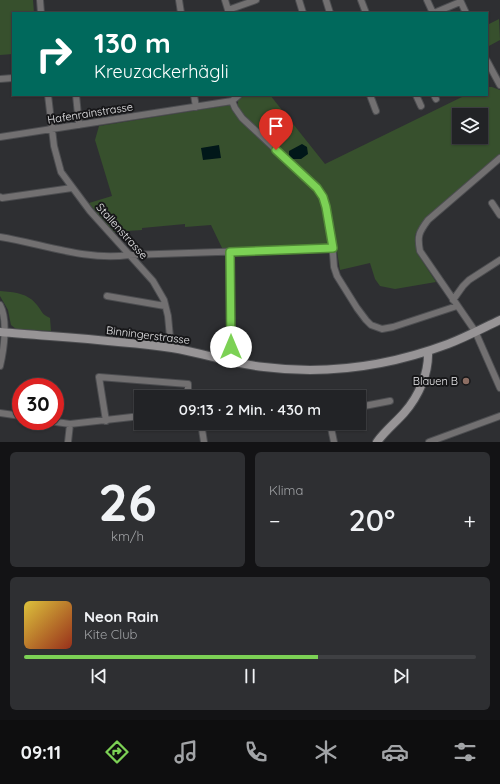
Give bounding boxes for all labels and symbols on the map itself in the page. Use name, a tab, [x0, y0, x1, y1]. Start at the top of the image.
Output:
street label: Hafenrainstrasse	[46, 99, 134, 127]
pin	[259, 109, 293, 150]
street label: Stallenstrasse	[93, 200, 151, 262]
street label: Binningerstrasse	[105, 323, 191, 347]
position arrow	[210, 326, 252, 368]
place label: Blauen B	[413, 374, 458, 388]
marker: Blauen B	[461, 376, 471, 386]
speed limit sign: 30	[12, 378, 64, 430]

